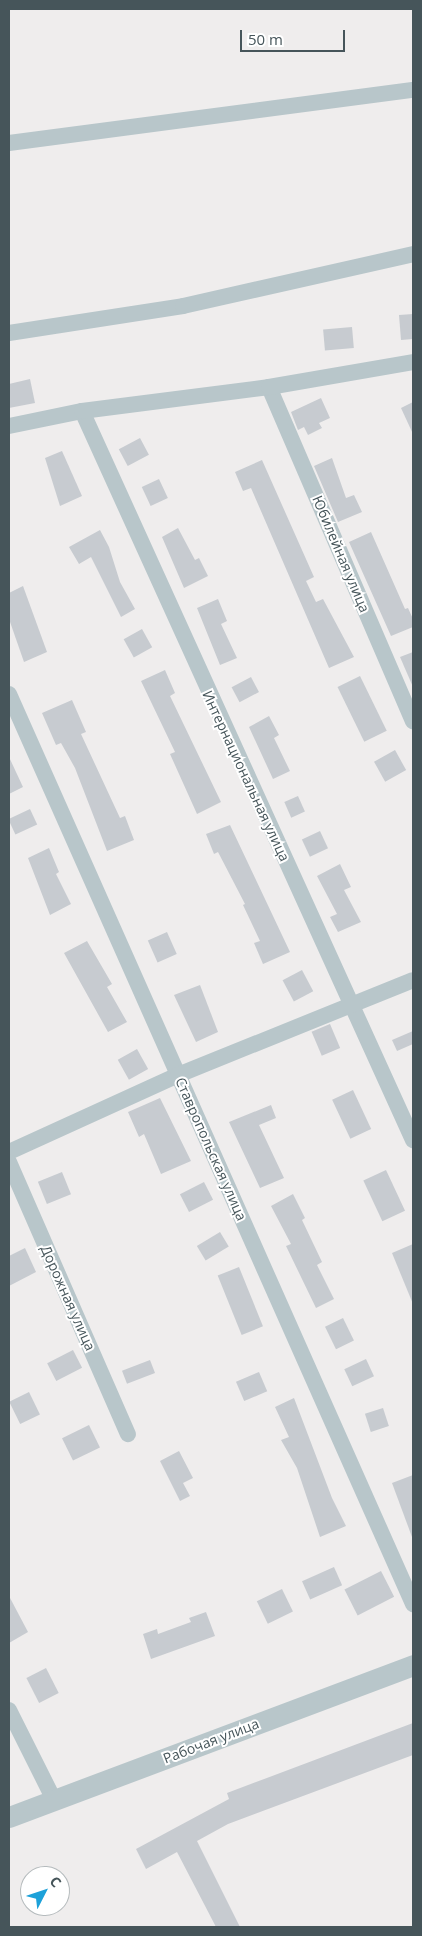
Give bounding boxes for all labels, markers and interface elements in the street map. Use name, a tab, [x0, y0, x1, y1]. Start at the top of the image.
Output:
scale bar	[242, 20, 347, 52]
text: 50 m	[248, 29, 283, 49]
street label: Юбилейная улица	[309, 493, 373, 615]
street label: Интернациональная улица	[199, 688, 293, 864]
street label: Ставропольская улица	[172, 1075, 250, 1223]
street label: Дорожная улица	[37, 1243, 99, 1353]
street label: Рабочая улица	[161, 1715, 261, 1767]
north arrow	[20, 1866, 70, 1916]
text: С	[46, 1872, 66, 1891]

